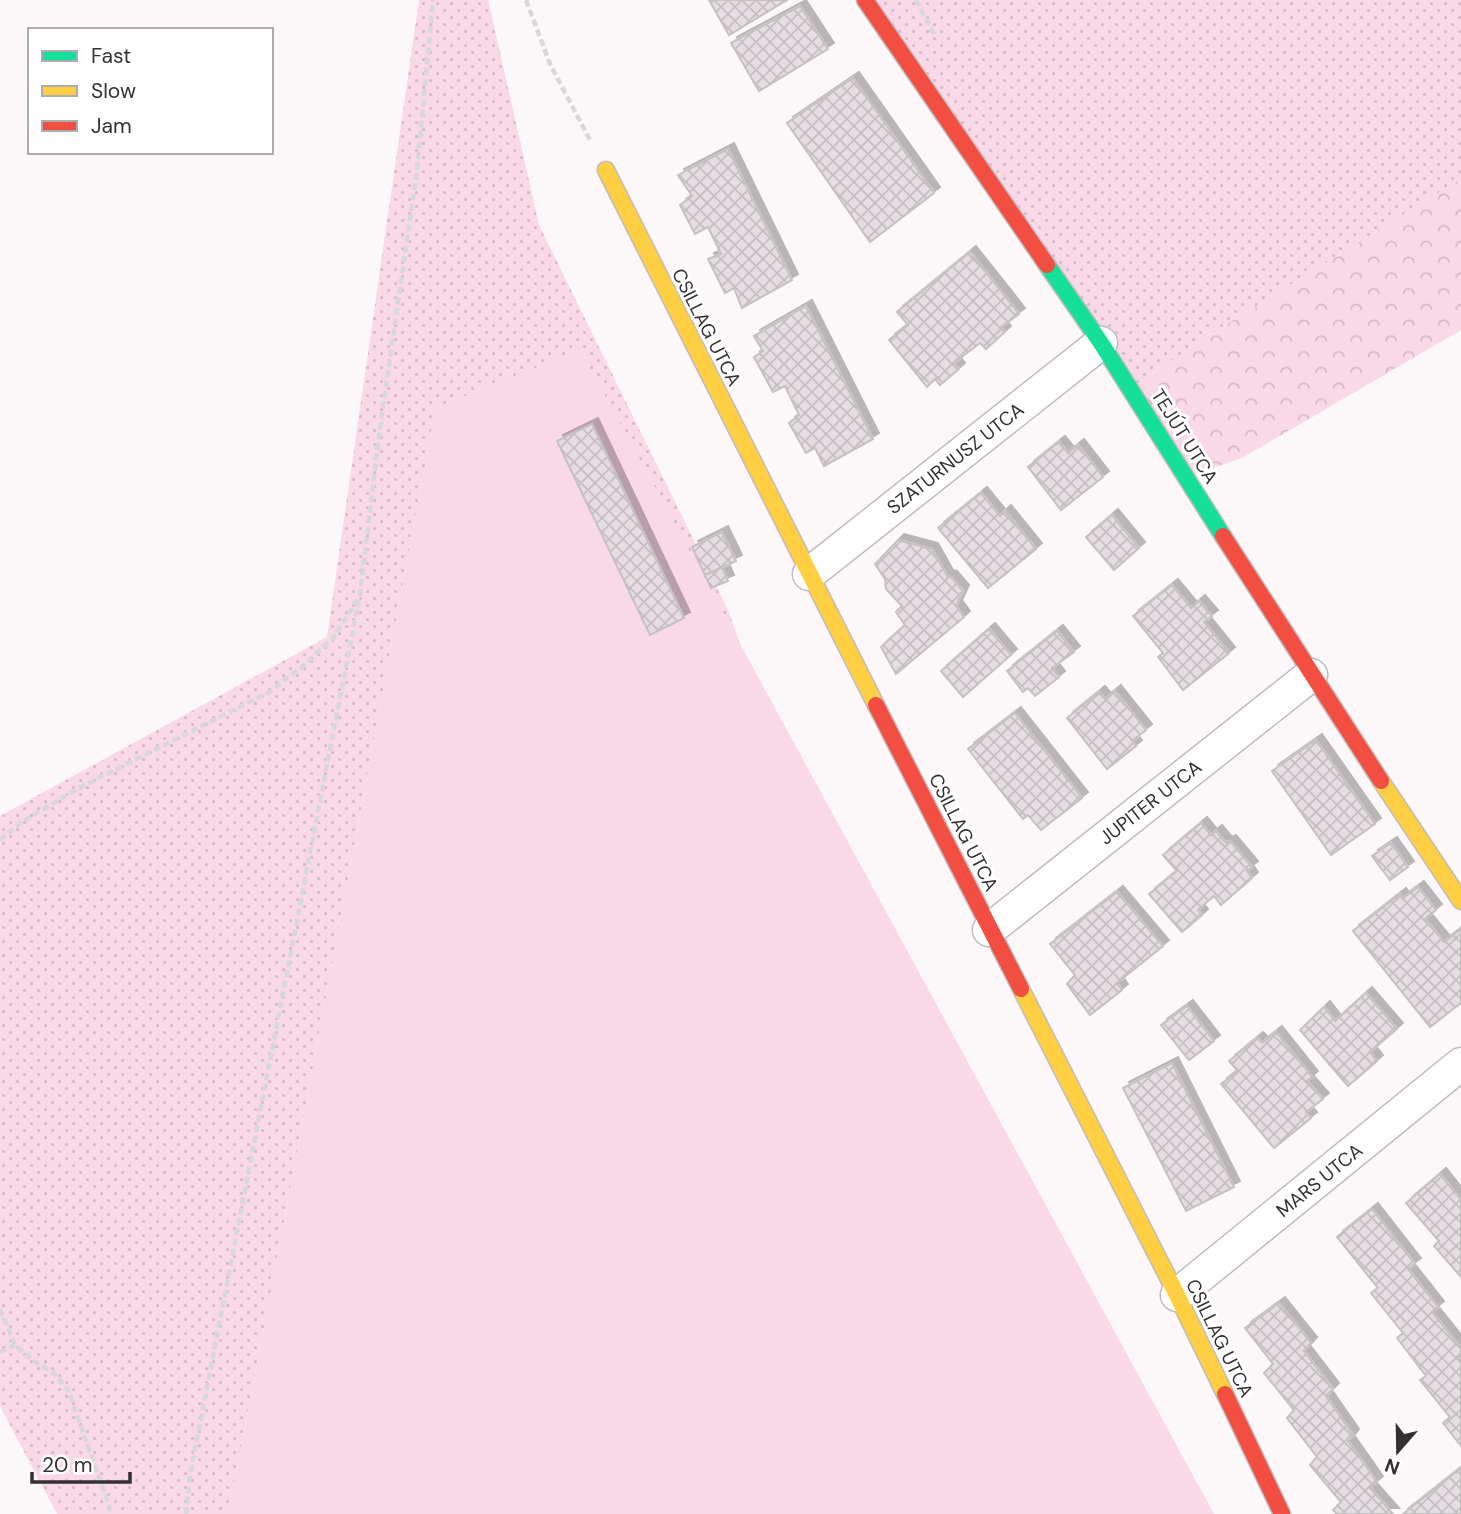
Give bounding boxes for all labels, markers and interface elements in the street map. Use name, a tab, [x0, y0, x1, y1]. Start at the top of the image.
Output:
legend	[28, 28, 273, 154]
text: Fast	[91, 42, 131, 70]
text: Slow	[91, 77, 136, 105]
text: Jam	[91, 112, 132, 140]
street label: CSILLAG UTCA	[666, 264, 747, 391]
street label: TEJÚT UTCA	[1146, 384, 1224, 489]
street label: SZATURNUSZ UTCA	[882, 397, 1029, 520]
street label: JUPITER UTCA	[1094, 754, 1207, 850]
street label: CSILLAG UTCA	[923, 769, 1004, 896]
street label: MARS UTCA	[1271, 1138, 1368, 1223]
street label: CSILLAG UTCA	[1180, 1275, 1259, 1402]
north arrow	[1363, 1416, 1433, 1486]
scale bar	[32, 1440, 130, 1484]
text: 20 m	[42, 1451, 93, 1479]
text: N	[1382, 1452, 1403, 1481]

